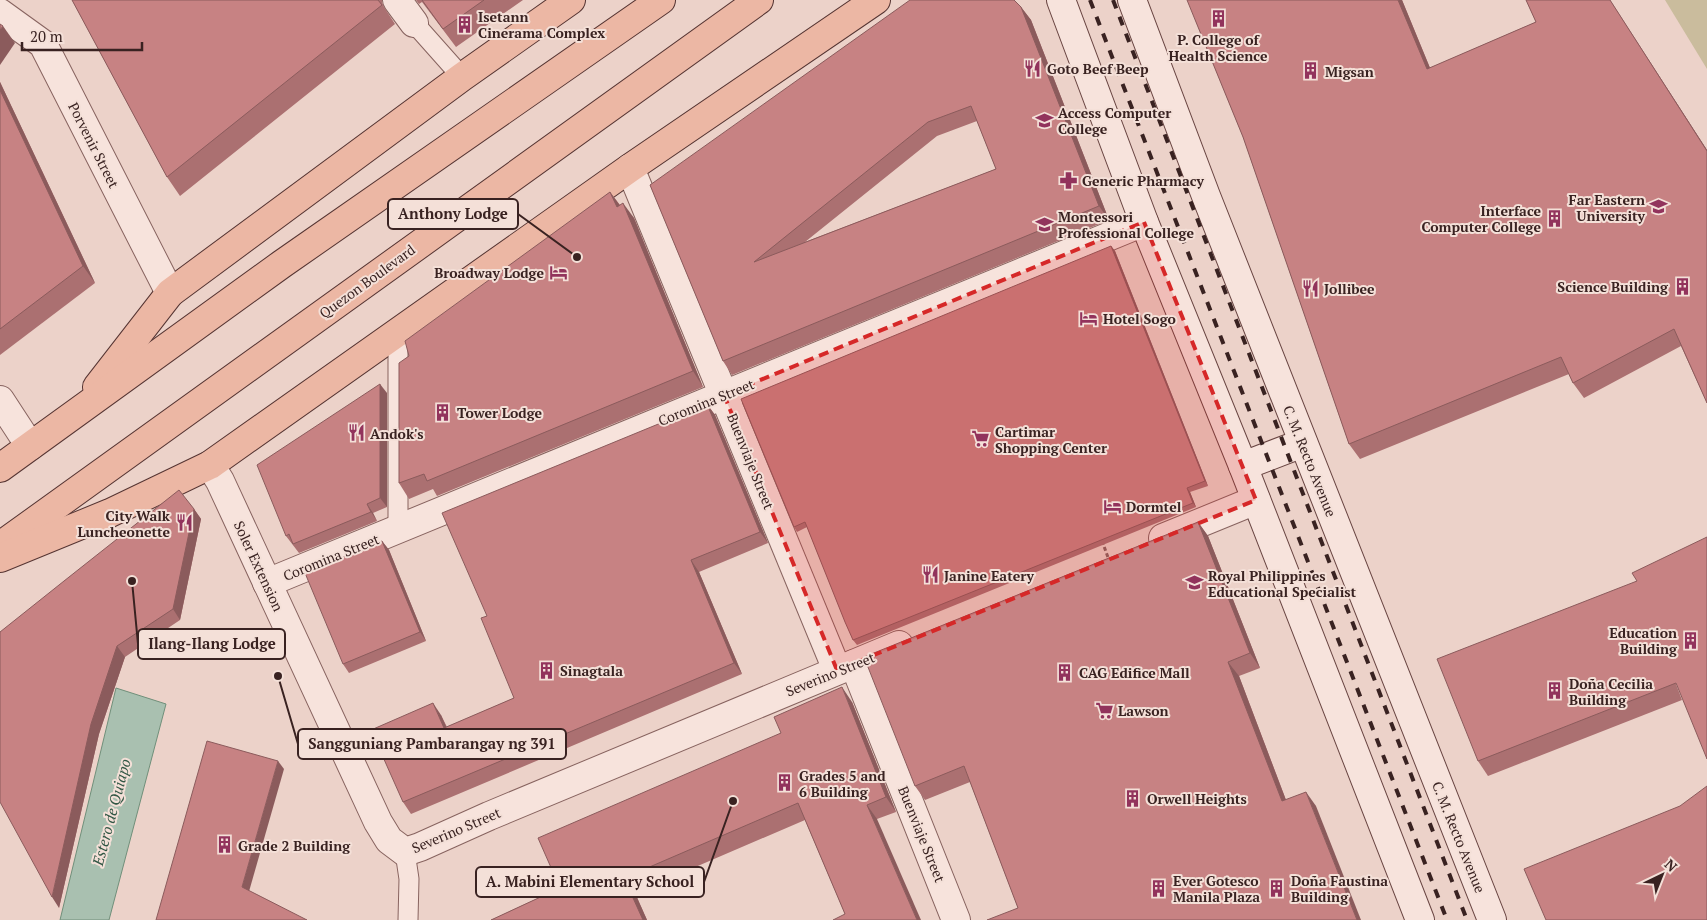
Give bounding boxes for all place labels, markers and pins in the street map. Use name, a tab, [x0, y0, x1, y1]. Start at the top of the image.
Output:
place label: Isetann Cinerama Complex	[478, 7, 605, 42]
building icon: P. College of Health Science	[1208, 9, 1228, 29]
building icon: Isetann Cinerama Complex	[454, 14, 474, 34]
place label: P. College of Health Science	[1169, 30, 1268, 65]
restaurant icon: Goto Beef Beep	[1023, 58, 1043, 78]
place label: Goto Beef Beep	[1047, 59, 1149, 78]
building icon: Migsan	[1301, 61, 1321, 81]
place label: Migsan	[1325, 62, 1374, 81]
place label: Access Computer College	[1058, 103, 1171, 138]
school or university icon: Access Computer College	[1034, 110, 1054, 130]
pharmacy icon: Generic Pharmacy	[1058, 170, 1078, 190]
place label: Generic Pharmacy	[1082, 171, 1204, 190]
place label: Far Eastern University	[1569, 190, 1646, 225]
school or university icon: Far Eastern University	[1649, 197, 1669, 217]
callout: Anthony Lodge	[388, 199, 518, 229]
place label: Interface Computer College	[1421, 201, 1541, 236]
place label: Montessori Professional College	[1058, 207, 1194, 242]
building icon: Interface Computer College	[1545, 208, 1565, 228]
school or university icon: Montessori Professional College	[1034, 214, 1054, 234]
hotel icon: Broadway Lodge	[548, 262, 568, 282]
place label: Broadway Lodge	[434, 263, 544, 282]
building icon: Science Building	[1672, 276, 1692, 296]
place label: Science Building	[1557, 277, 1669, 296]
restaurant icon: Jollibee	[1300, 278, 1320, 298]
place label: Jollibee	[1324, 279, 1375, 298]
hotel icon: Hotel Sogo	[1079, 308, 1099, 328]
place label: Hotel Sogo	[1103, 309, 1176, 328]
building icon: Tower Lodge	[433, 402, 453, 422]
place label: Tower Lodge	[457, 403, 543, 422]
place label: Cartimar Shopping Center	[995, 422, 1107, 457]
restaurant icon: Andok's	[346, 423, 366, 443]
place label: Andok's	[370, 424, 424, 443]
supermarket icon: Cartimar Shopping Center	[971, 429, 991, 449]
hotel icon: Dormtel	[1102, 496, 1122, 516]
place label: Dormtel	[1126, 497, 1182, 516]
place label: City Walk Luncheonette	[77, 506, 171, 541]
restaurant icon: City Walk Luncheonette	[174, 513, 194, 533]
restaurant icon: Janine Eatery	[920, 565, 940, 585]
place label: Janine Eatery	[944, 566, 1034, 585]
place label: Royal Philippines Educational Specialist	[1208, 566, 1357, 601]
school or university icon: Royal Philippines Educational Specialist	[1184, 573, 1204, 593]
place label: Education Building	[1609, 623, 1678, 658]
callout: Ilang-Ilang Lodge	[138, 629, 285, 659]
building icon: Education Building	[1681, 630, 1701, 650]
building icon: Sinagtala	[536, 660, 556, 680]
place label: Sinagtala	[560, 661, 623, 680]
building icon: CAG Edifice Mall	[1055, 662, 1075, 682]
place label: CAG Edifice Mall	[1079, 663, 1190, 682]
place label: Doña Cecilia Building	[1569, 674, 1653, 709]
building icon: Doña Cecilia Building	[1545, 681, 1565, 701]
supermarket icon: Lawson	[1094, 700, 1114, 720]
place label: Lawson	[1118, 701, 1169, 720]
callout: Sangguniang Pambarangay ng 391	[298, 729, 566, 759]
place label: Grades 5 and 6 Building	[799, 766, 886, 801]
building icon: Grades 5 and 6 Building	[775, 773, 795, 793]
building icon: Orwell Heights	[1123, 788, 1143, 808]
place label: Orwell Heights	[1147, 789, 1247, 808]
building icon: Grade 2 Building	[214, 835, 234, 855]
place label: Grade 2 Building	[238, 836, 351, 855]
callout: A. Mabini Elementary School	[476, 867, 704, 897]
place label: Ever Gotesco Manila Plaza	[1173, 871, 1260, 906]
place label: Doña Faustina Building	[1291, 871, 1388, 906]
building icon: Ever Gotesco Manila Plaza	[1149, 878, 1169, 898]
building icon: Doña Faustina Building	[1267, 878, 1287, 898]

